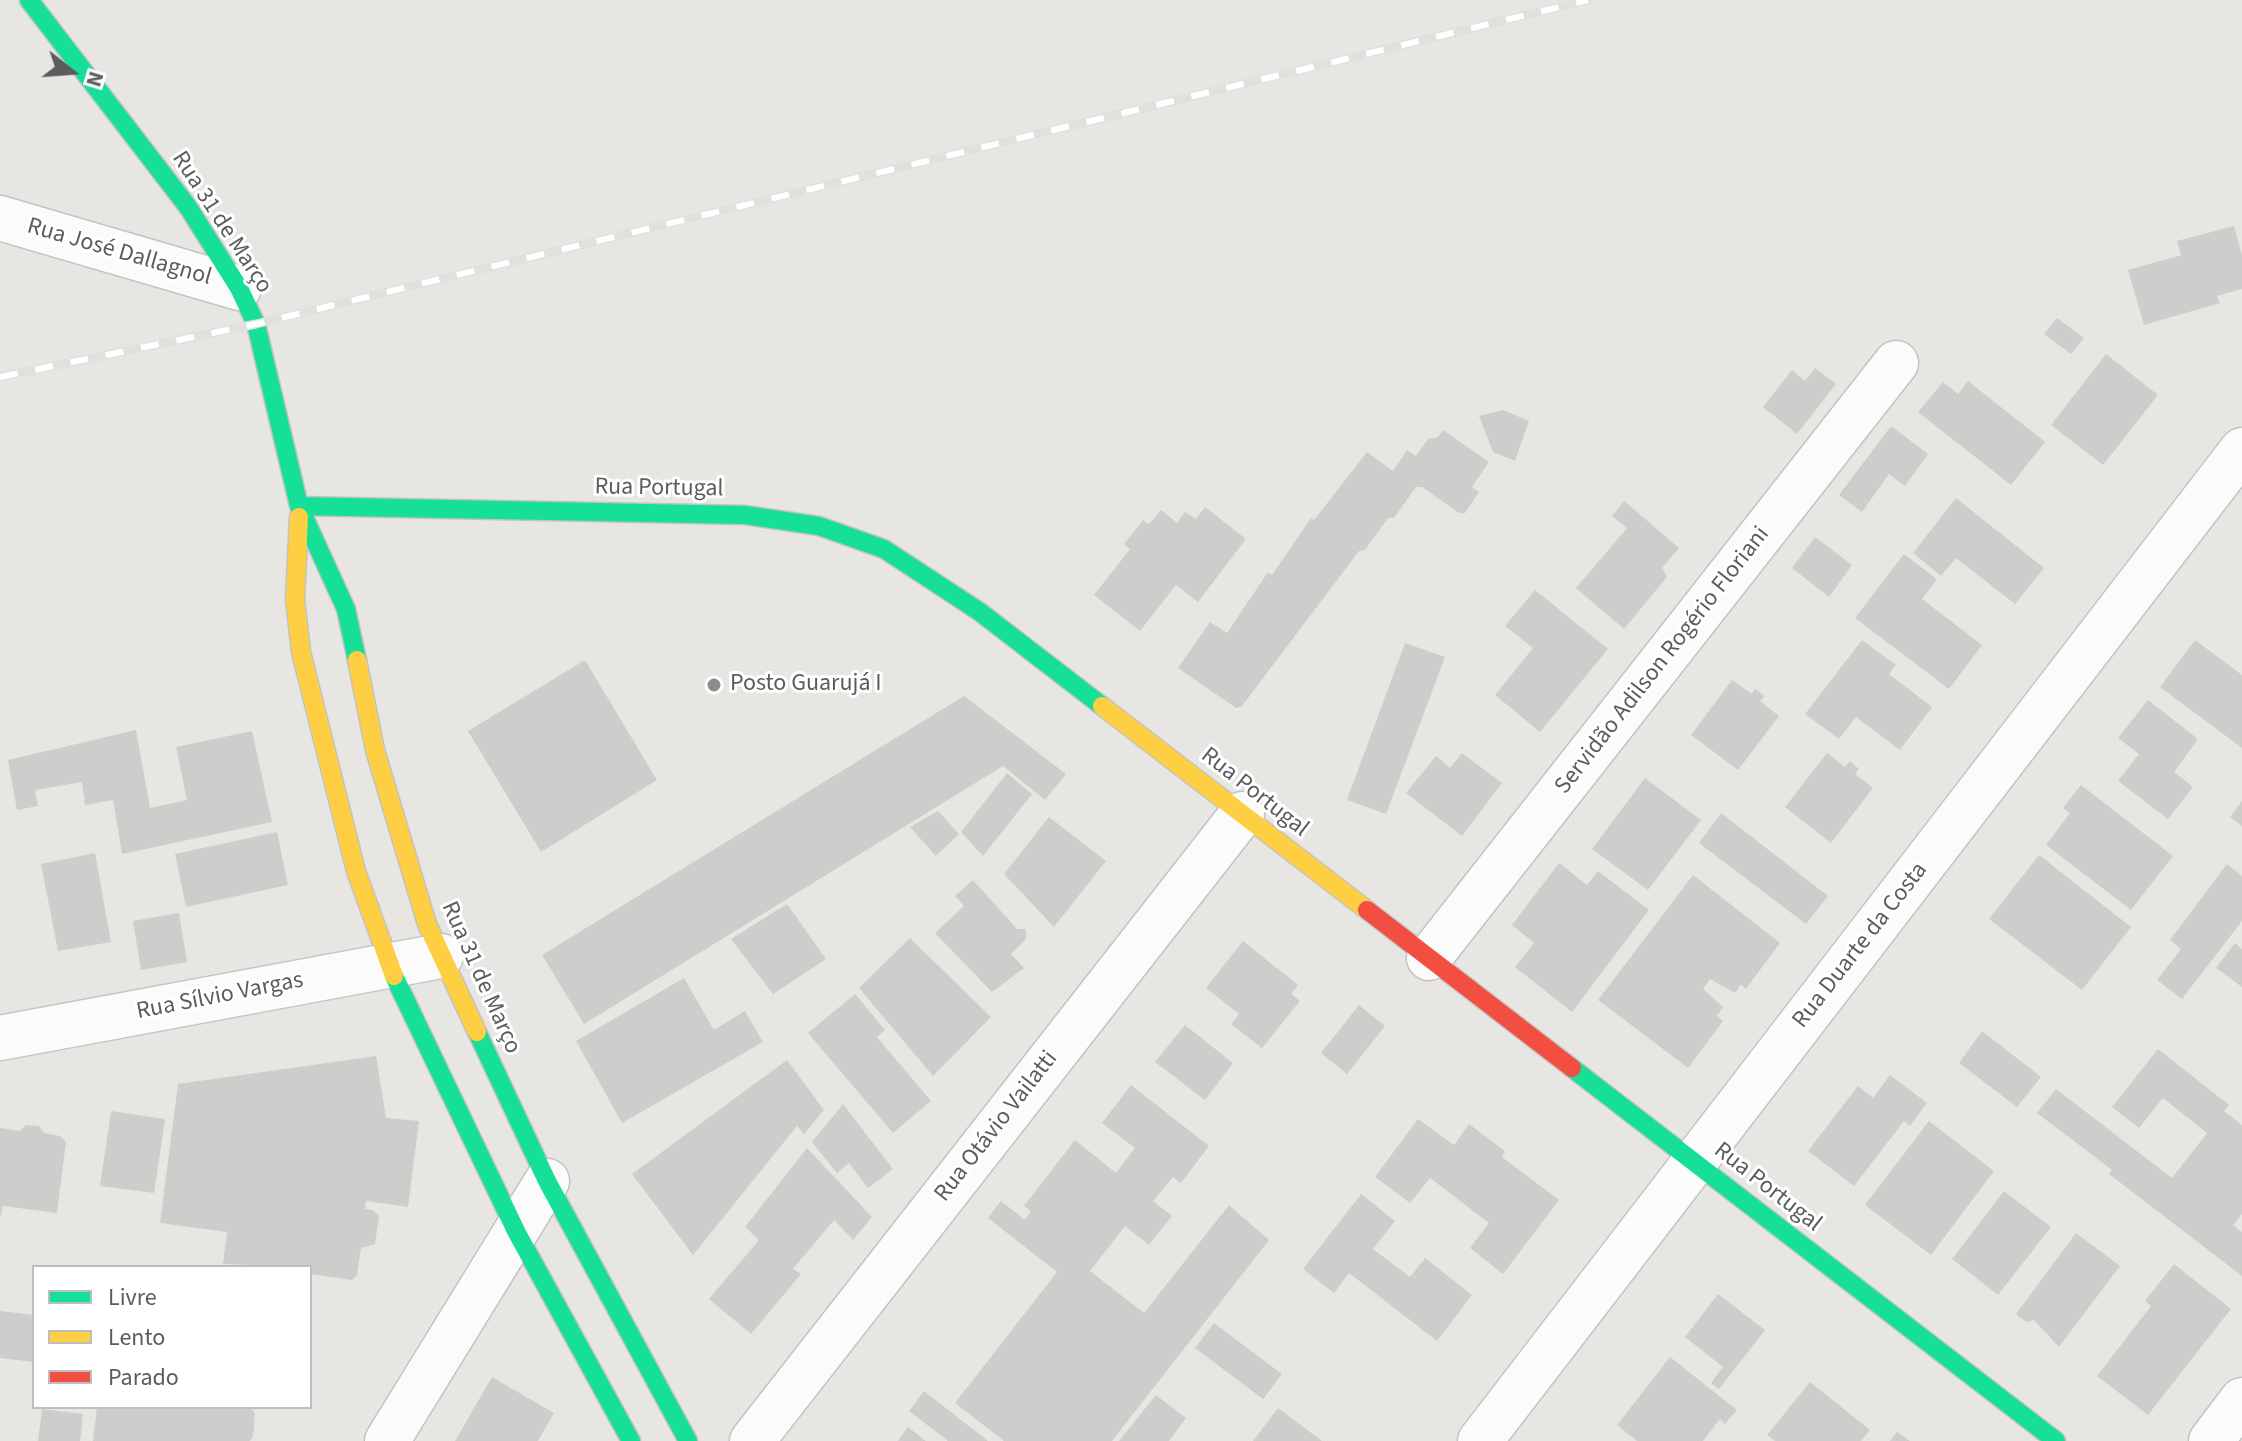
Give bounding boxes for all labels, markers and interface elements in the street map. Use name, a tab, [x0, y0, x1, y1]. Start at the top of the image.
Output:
north arrow	[32, 32, 112, 112]
text: N	[78, 67, 112, 91]
street label: Rua 31 de Março	[164, 147, 278, 299]
street label: Rua José Dallagnol	[24, 213, 214, 293]
street label: Rua Portugal	[594, 473, 724, 505]
street label: Servidão Adilson Rogério Floriani	[1550, 521, 1776, 801]
place label: Posto Guarujá I	[730, 671, 882, 699]
marker: Posto Guarujá I	[705, 676, 723, 694]
street label: Rua Portugal	[1194, 742, 1314, 844]
street label: Rua Duarte da Costa	[1787, 857, 1935, 1035]
street label: Rua 31 de Março	[434, 898, 526, 1058]
street label: Rua Sílvio Vargas	[134, 967, 306, 1027]
street label: Rua Otávio Vailatti	[929, 1046, 1065, 1208]
street label: Rua Portugal	[1707, 1137, 1827, 1239]
legend	[32, 1265, 312, 1409]
text: Livre	[108, 1280, 157, 1315]
text: Lento	[108, 1320, 165, 1355]
text: Parado	[108, 1360, 179, 1395]

